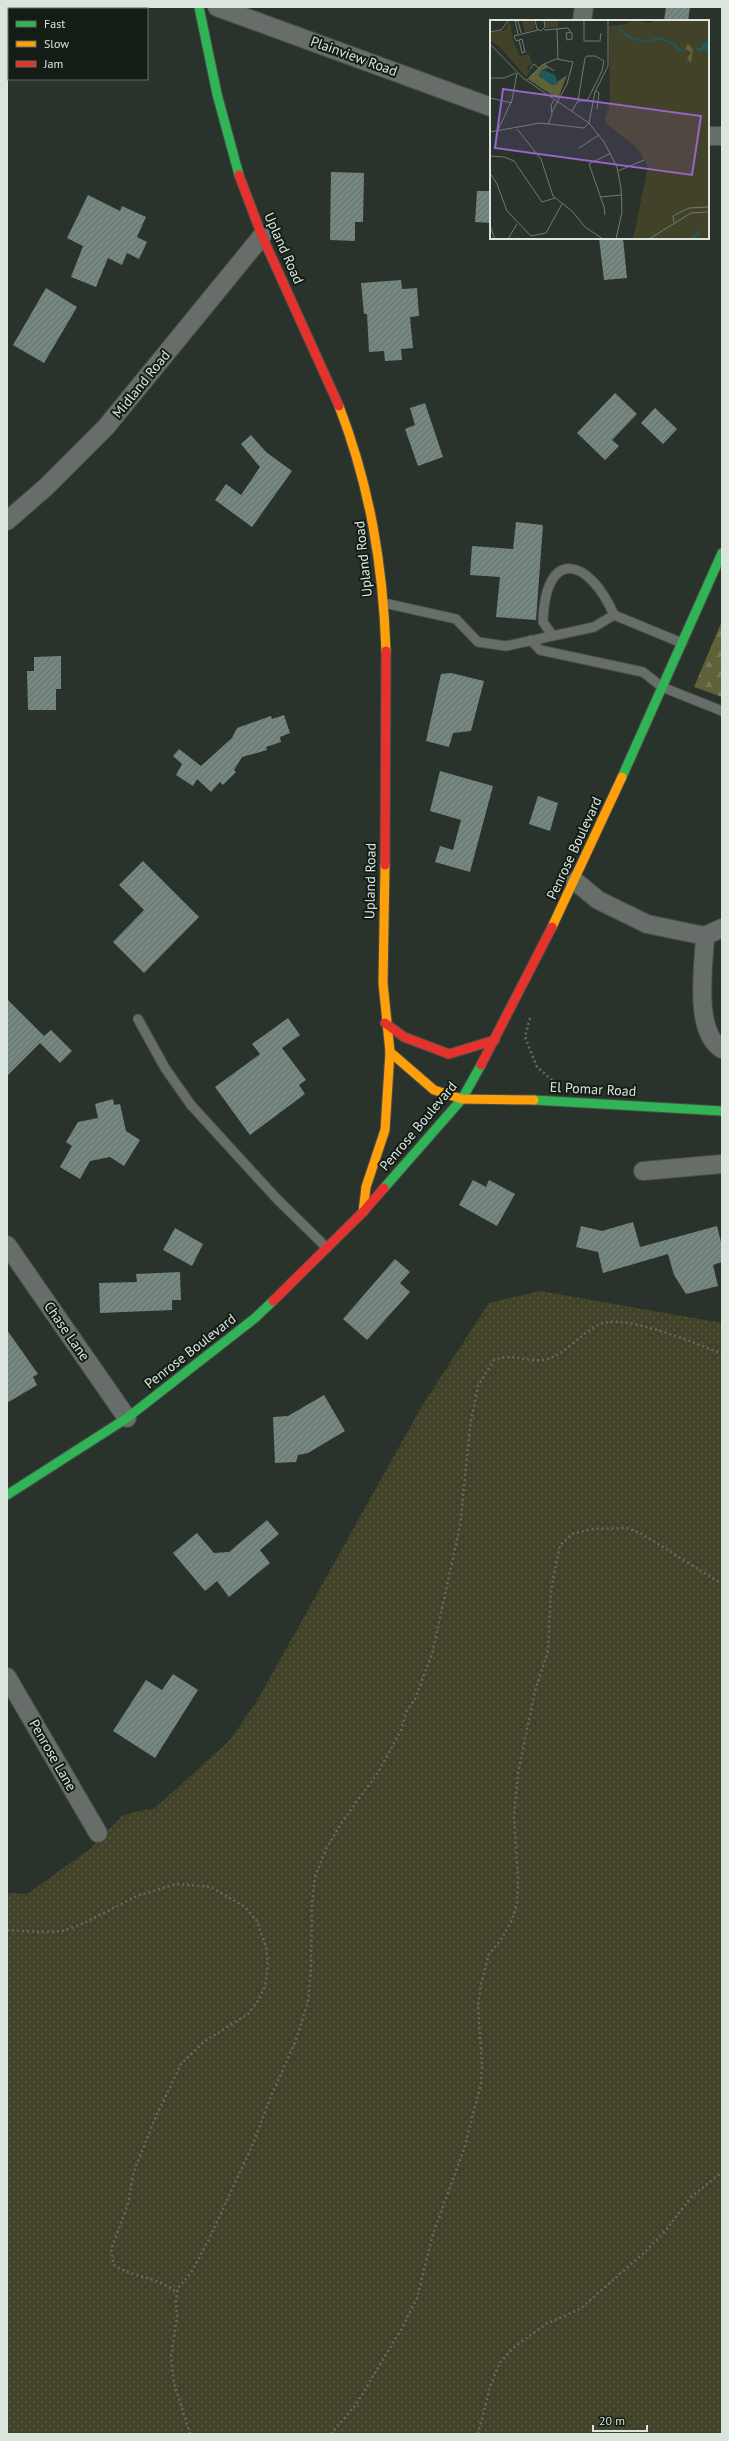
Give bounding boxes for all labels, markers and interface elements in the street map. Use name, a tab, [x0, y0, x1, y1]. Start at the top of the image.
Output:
legend	[8, 8, 148, 80]
text: Fast	[44, 16, 65, 31]
inset map	[490, 20, 709, 239]
street label: Plainview Road	[308, 32, 400, 80]
text: Slow	[44, 36, 69, 51]
text: Jam	[43, 56, 63, 71]
street label: Upland Road	[260, 209, 308, 287]
street label: Midland Road	[108, 346, 174, 422]
street label: Upland Road	[350, 520, 376, 598]
street label: Penrose Boulevard	[542, 794, 606, 902]
street label: Upland Road	[360, 843, 380, 919]
street label: Penrose Boulevard	[375, 1078, 461, 1174]
street label: El Pomar Road	[549, 1078, 637, 1100]
street label: Chase Lane	[40, 1298, 94, 1364]
street label: Penrose Boulevard	[141, 1310, 239, 1392]
street label: Penrose Lane	[25, 1716, 81, 1794]
scale bar	[593, 2407, 647, 2433]
text: 20 m	[599, 2413, 625, 2428]

